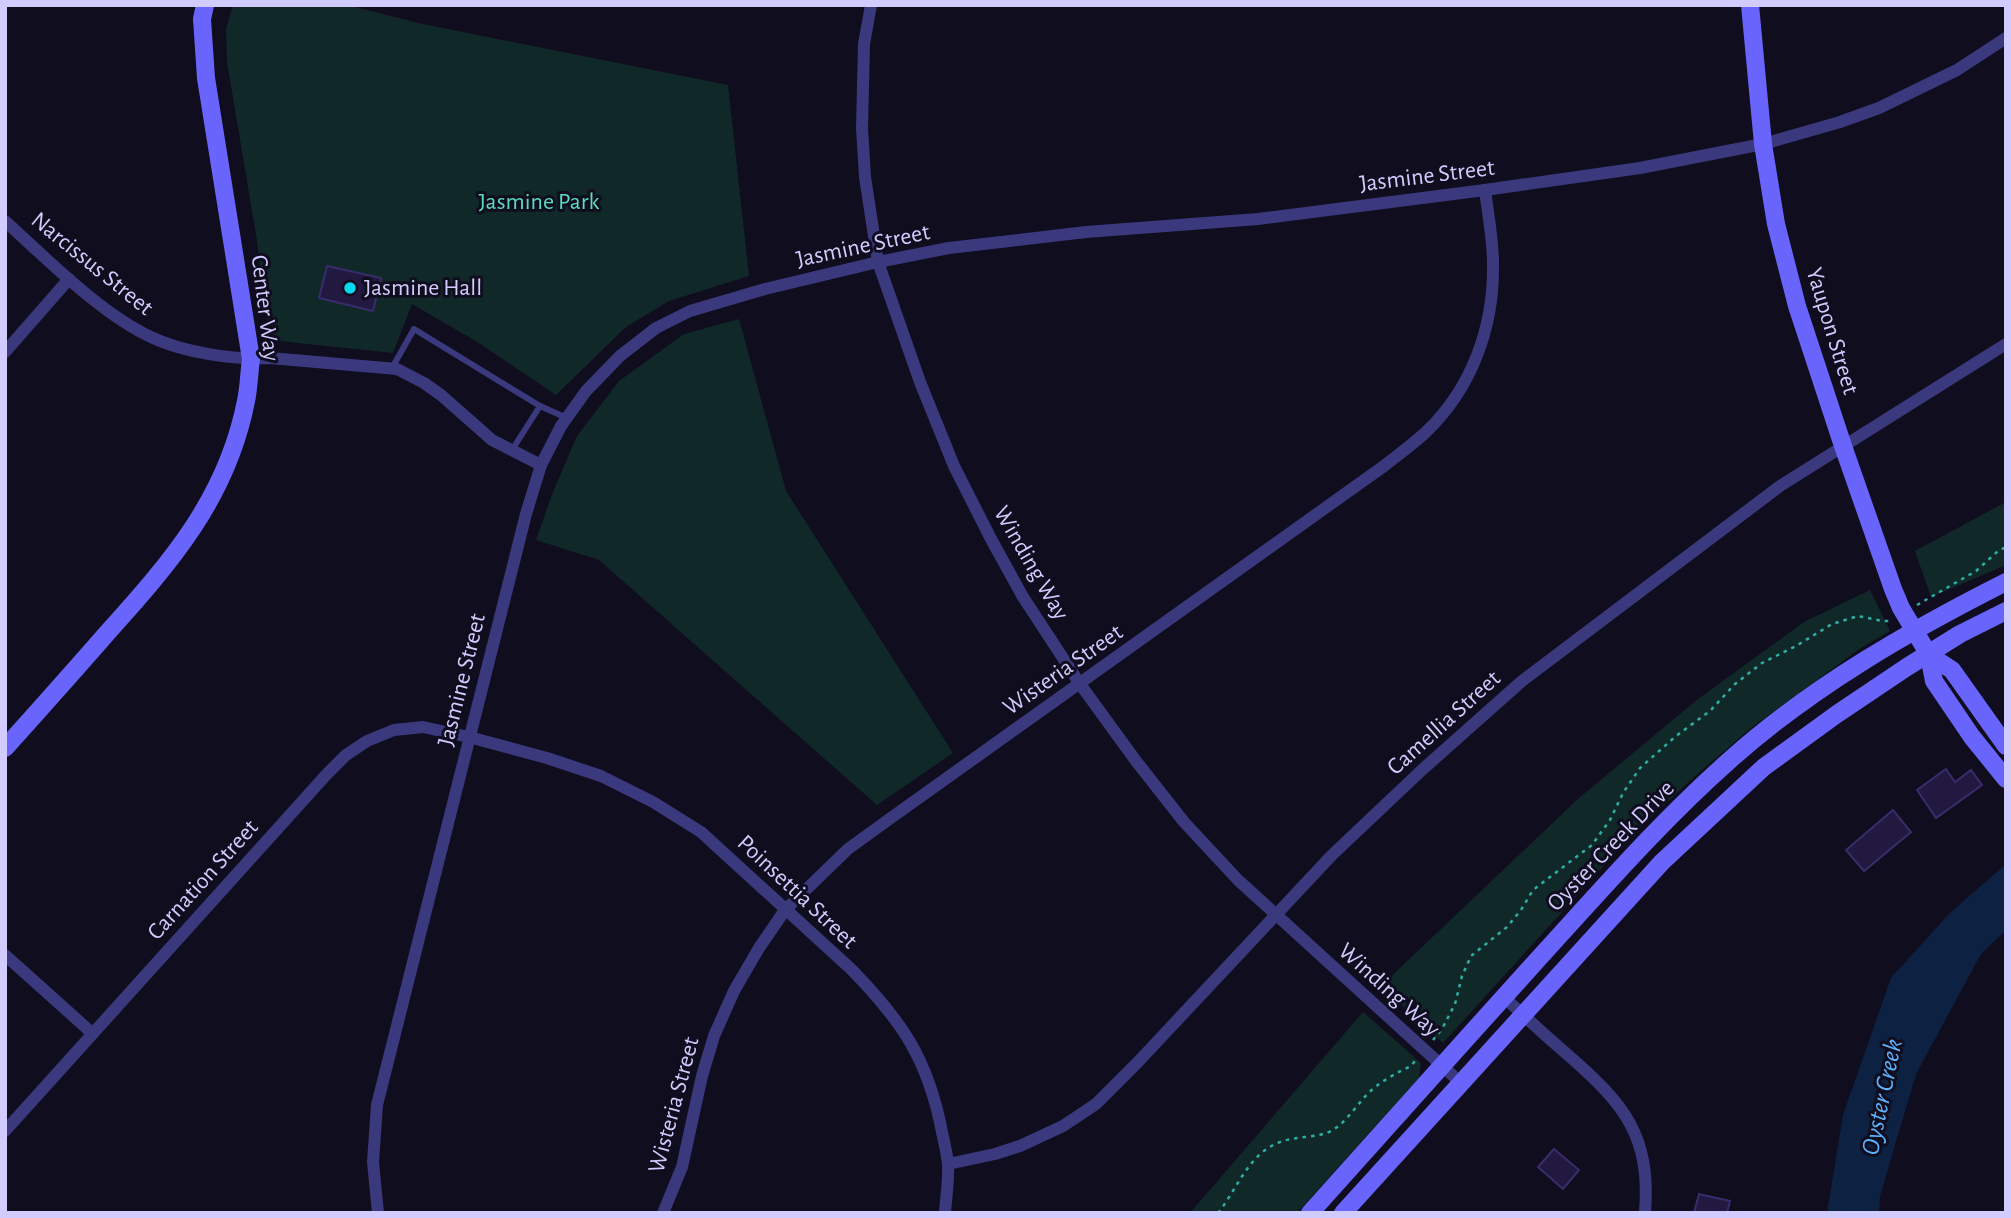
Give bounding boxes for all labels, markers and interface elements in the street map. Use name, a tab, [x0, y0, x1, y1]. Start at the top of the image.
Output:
street label: Jasmine Street	[1358, 156, 1496, 196]
park label: Jasmine Park	[479, 190, 599, 214]
street label: Narcissus Street	[27, 208, 158, 320]
street label: Jasmine Street	[794, 220, 932, 272]
street label: Center Way	[247, 254, 283, 362]
street label: Yaupon Street	[1801, 265, 1863, 397]
place label: Jasmine Hall	[364, 276, 482, 300]
marker: Jasmine Hall	[342, 280, 358, 296]
street label: Winding Way	[989, 502, 1073, 624]
street label: Jasmine Street	[434, 611, 490, 749]
street label: Wisteria Street	[999, 620, 1127, 720]
street label: Camellia Street	[1383, 666, 1505, 780]
street label: Oyster Creek Drive	[1543, 776, 1679, 916]
street label: Carnation Street	[143, 815, 263, 945]
street label: Poinsettia Street	[732, 831, 862, 954]
street label: Winding Way	[1334, 939, 1444, 1041]
street label: Wisteria Street	[644, 1034, 704, 1176]
water label: Oyster Creek	[1857, 1037, 1907, 1157]

